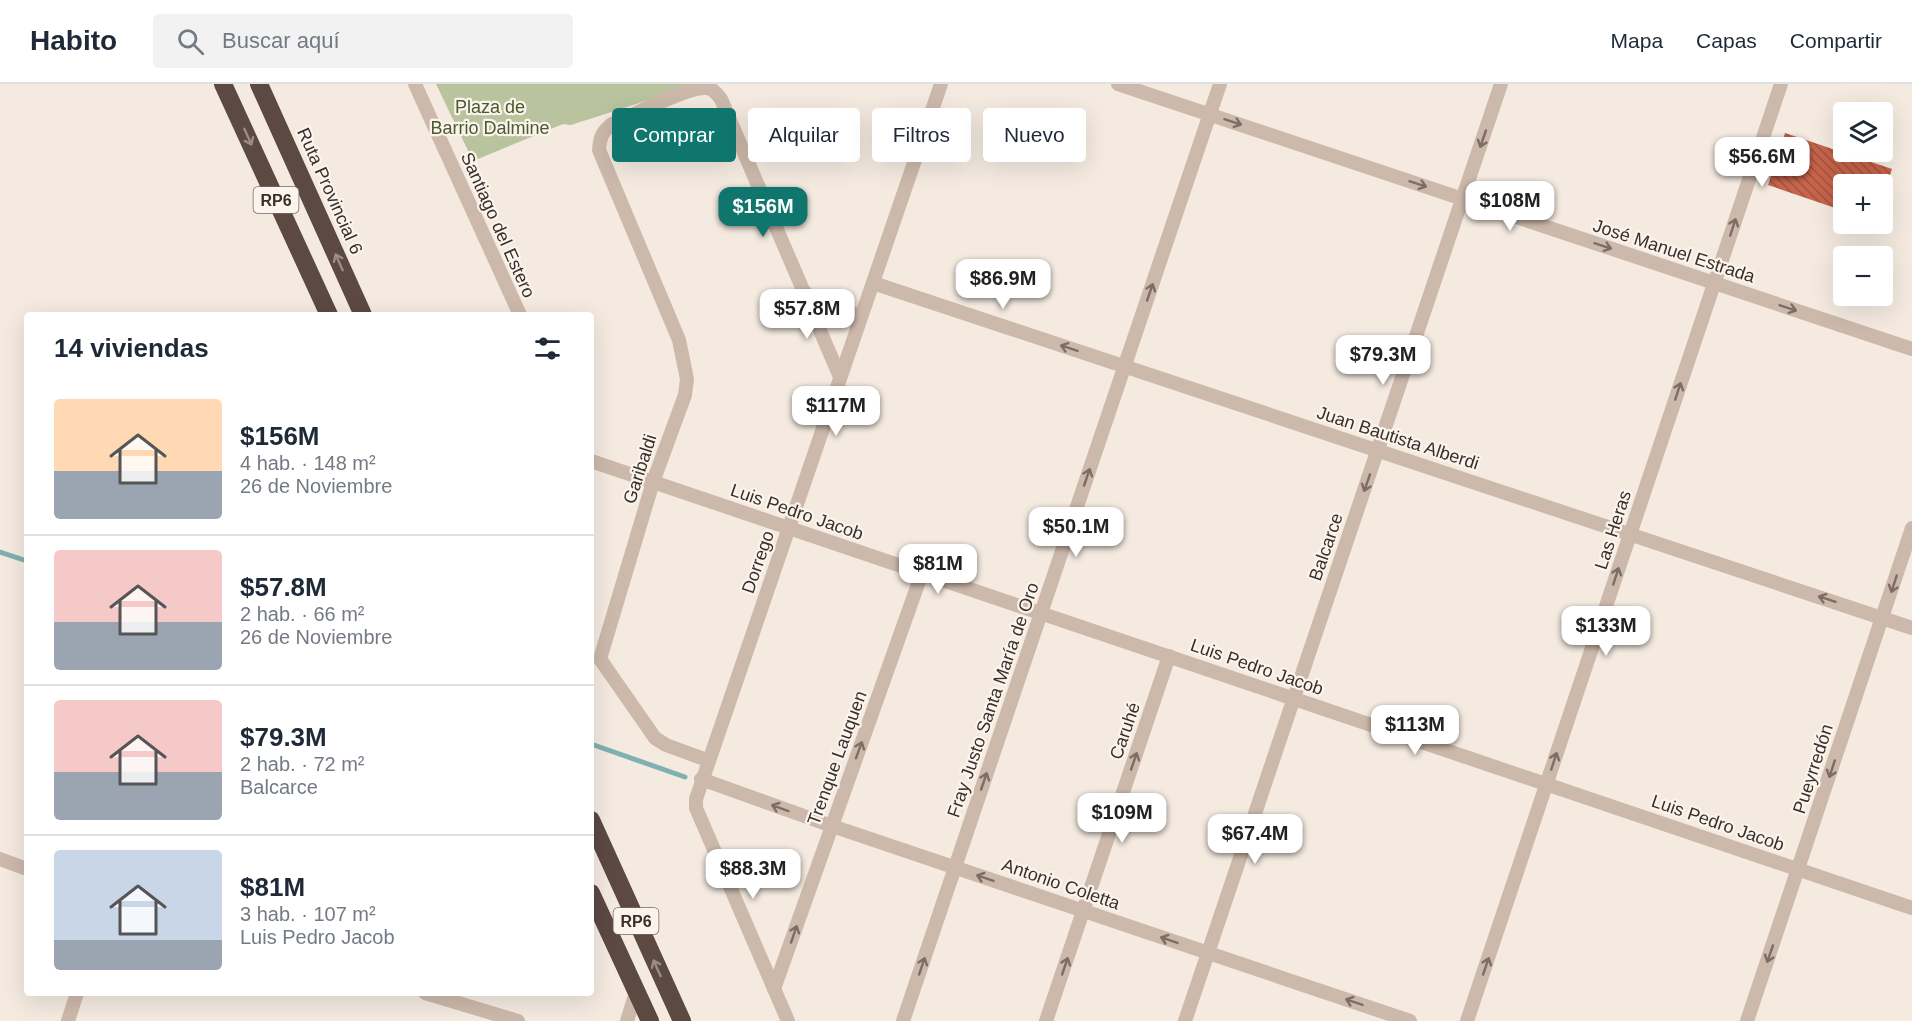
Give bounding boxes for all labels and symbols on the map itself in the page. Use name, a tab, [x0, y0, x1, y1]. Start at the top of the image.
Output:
park label: Plaza de Barrio Dalmine	[430, 97, 550, 138]
one-way arrow	[1223, 118, 1242, 129]
street label: Ruta Provincial 6	[293, 125, 367, 257]
one-way arrow	[242, 128, 254, 146]
one-way arrow	[1476, 129, 1487, 148]
pin: $56.6M	[1713, 137, 1811, 188]
street label: Santiago del Estero	[457, 149, 539, 301]
one-way arrow	[1408, 180, 1427, 191]
pin: $108M	[1468, 181, 1552, 232]
road number: RP6	[254, 187, 298, 213]
pin: $156M	[721, 187, 805, 238]
street label: José Manuel Estrada	[1591, 215, 1758, 287]
one-way arrow	[1728, 218, 1739, 237]
one-way arrow	[1593, 241, 1612, 252]
one-way arrow	[333, 253, 345, 271]
pin: $86.9M	[954, 259, 1052, 310]
one-way arrow	[1145, 283, 1156, 302]
pin: $57.8M	[758, 289, 856, 340]
one-way arrow	[1778, 303, 1797, 314]
pin: $79.3M	[1334, 335, 1432, 386]
one-way arrow	[1060, 342, 1079, 353]
one-way arrow	[1673, 382, 1684, 401]
pin: $117M	[794, 386, 878, 437]
street label: Juan Bautista Alberdi	[1314, 402, 1482, 474]
street label: Garibaldi	[619, 432, 661, 506]
one-way arrow	[1082, 468, 1093, 487]
one-way arrow	[1360, 473, 1371, 492]
street label: Luis Pedro Jacob	[728, 480, 866, 544]
street label: Las Heras	[1591, 488, 1635, 572]
pin: $50.1M	[1027, 507, 1125, 558]
street label: Balcarce	[1305, 511, 1347, 583]
street label: Dorrego	[738, 528, 778, 596]
pin: $81M	[902, 544, 974, 595]
one-way arrow	[1612, 567, 1623, 586]
one-way arrow	[1887, 574, 1898, 593]
street label: Fray Justo Santa María de Oro	[943, 580, 1043, 820]
one-way arrow	[1818, 593, 1837, 604]
pin: $133M	[1564, 606, 1648, 657]
street label: Luis Pedro Jacob	[1188, 635, 1326, 699]
street label: Trenque Lauquen	[803, 688, 871, 828]
street label: Caruhé	[1106, 700, 1144, 762]
pin: $113M	[1373, 705, 1457, 756]
street label: Pueyrredón	[1789, 722, 1837, 816]
one-way arrow	[854, 741, 865, 760]
one-way arrow	[1129, 752, 1140, 771]
one-way arrow	[1550, 752, 1561, 771]
one-way arrow	[1826, 759, 1837, 778]
one-way arrow	[980, 772, 991, 791]
street label: Luis Pedro Jacob	[1649, 791, 1787, 855]
pin: $109M	[1080, 793, 1164, 844]
one-way arrow	[771, 801, 790, 812]
pin: $67.4M	[1206, 814, 1304, 865]
pin: $88.3M	[704, 849, 802, 900]
street label: Antonio Coletta	[1000, 855, 1123, 914]
one-way arrow	[976, 871, 995, 882]
road number: RP6	[614, 908, 658, 934]
one-way arrow	[789, 925, 800, 944]
one-way arrow	[1160, 934, 1179, 945]
one-way arrow	[1764, 944, 1775, 963]
one-way arrow	[917, 957, 928, 976]
one-way arrow	[1060, 957, 1071, 976]
one-way arrow	[1481, 957, 1492, 975]
one-way arrow	[651, 959, 663, 977]
one-way arrow	[1345, 996, 1364, 1007]

